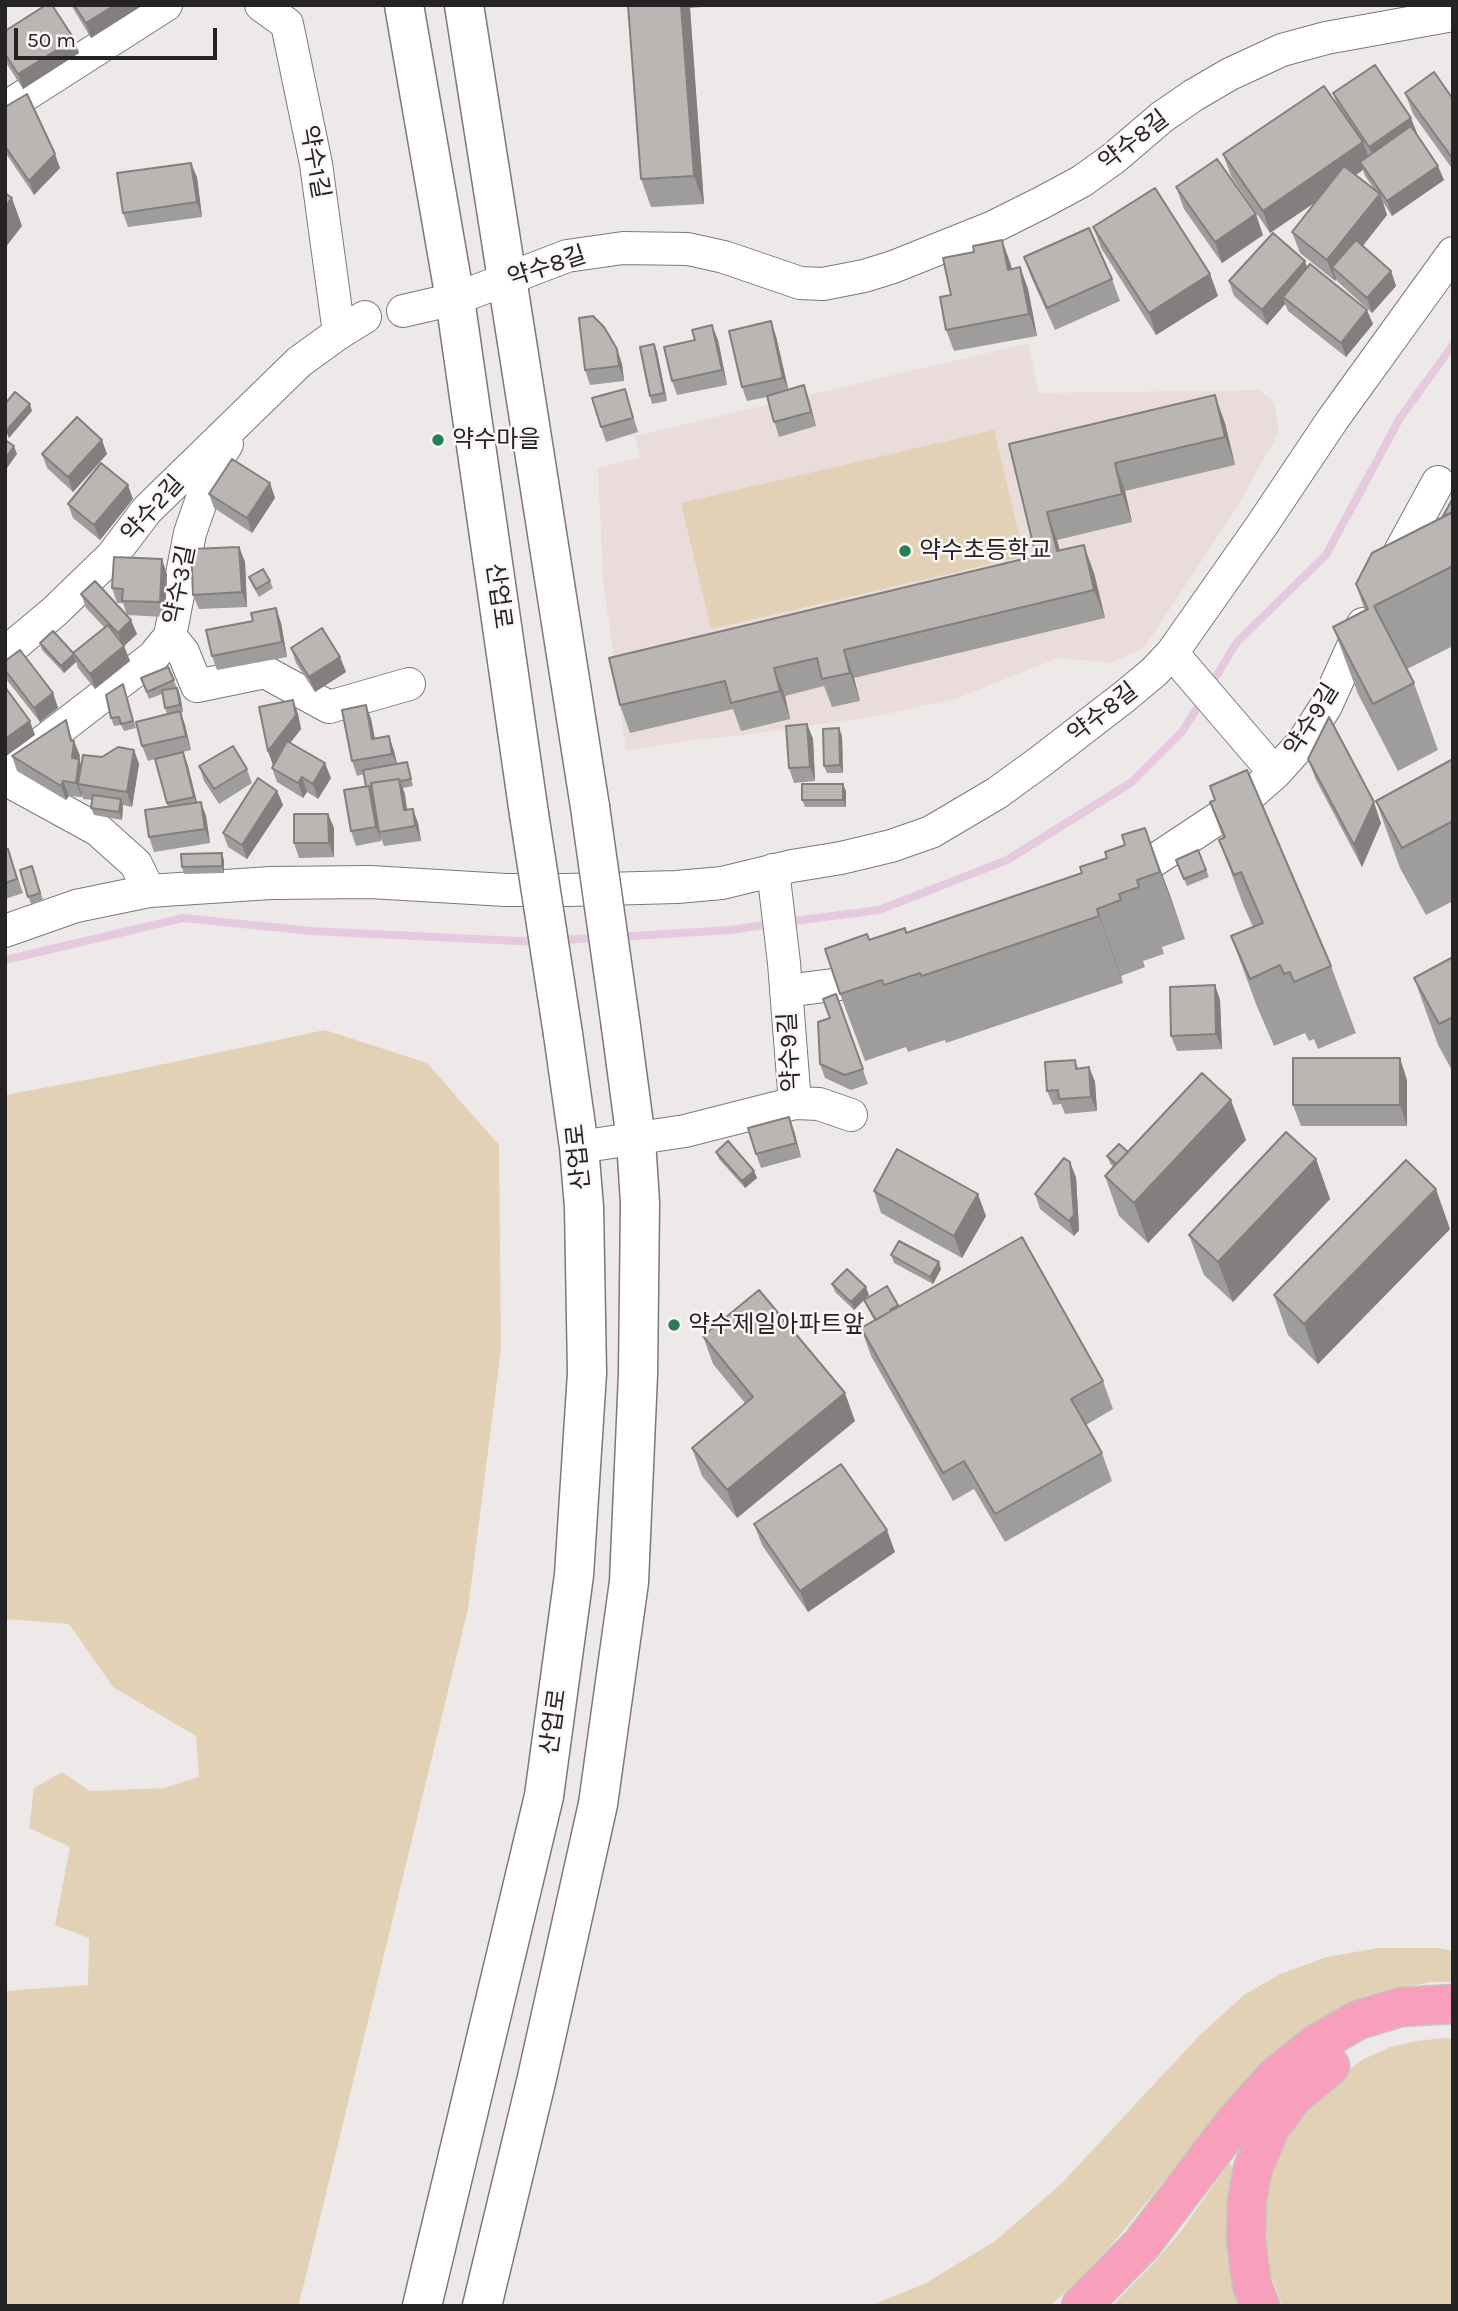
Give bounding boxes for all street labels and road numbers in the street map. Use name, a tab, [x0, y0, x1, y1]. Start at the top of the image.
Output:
street label: 약수8길	[1093, 105, 1175, 177]
street label: 약수1길	[293, 123, 335, 201]
street label: 약수8길	[504, 241, 590, 293]
street label: 약수2길	[115, 470, 191, 548]
street label: 약수3길	[158, 543, 202, 627]
street label: 산업로	[479, 561, 517, 631]
street label: 약수8길	[1062, 677, 1144, 749]
street label: 약수9길	[1279, 678, 1345, 762]
street label: 약수9길	[774, 1011, 806, 1093]
street label: 산업로	[561, 1123, 597, 1191]
street label: 산업로	[535, 1687, 573, 1757]

